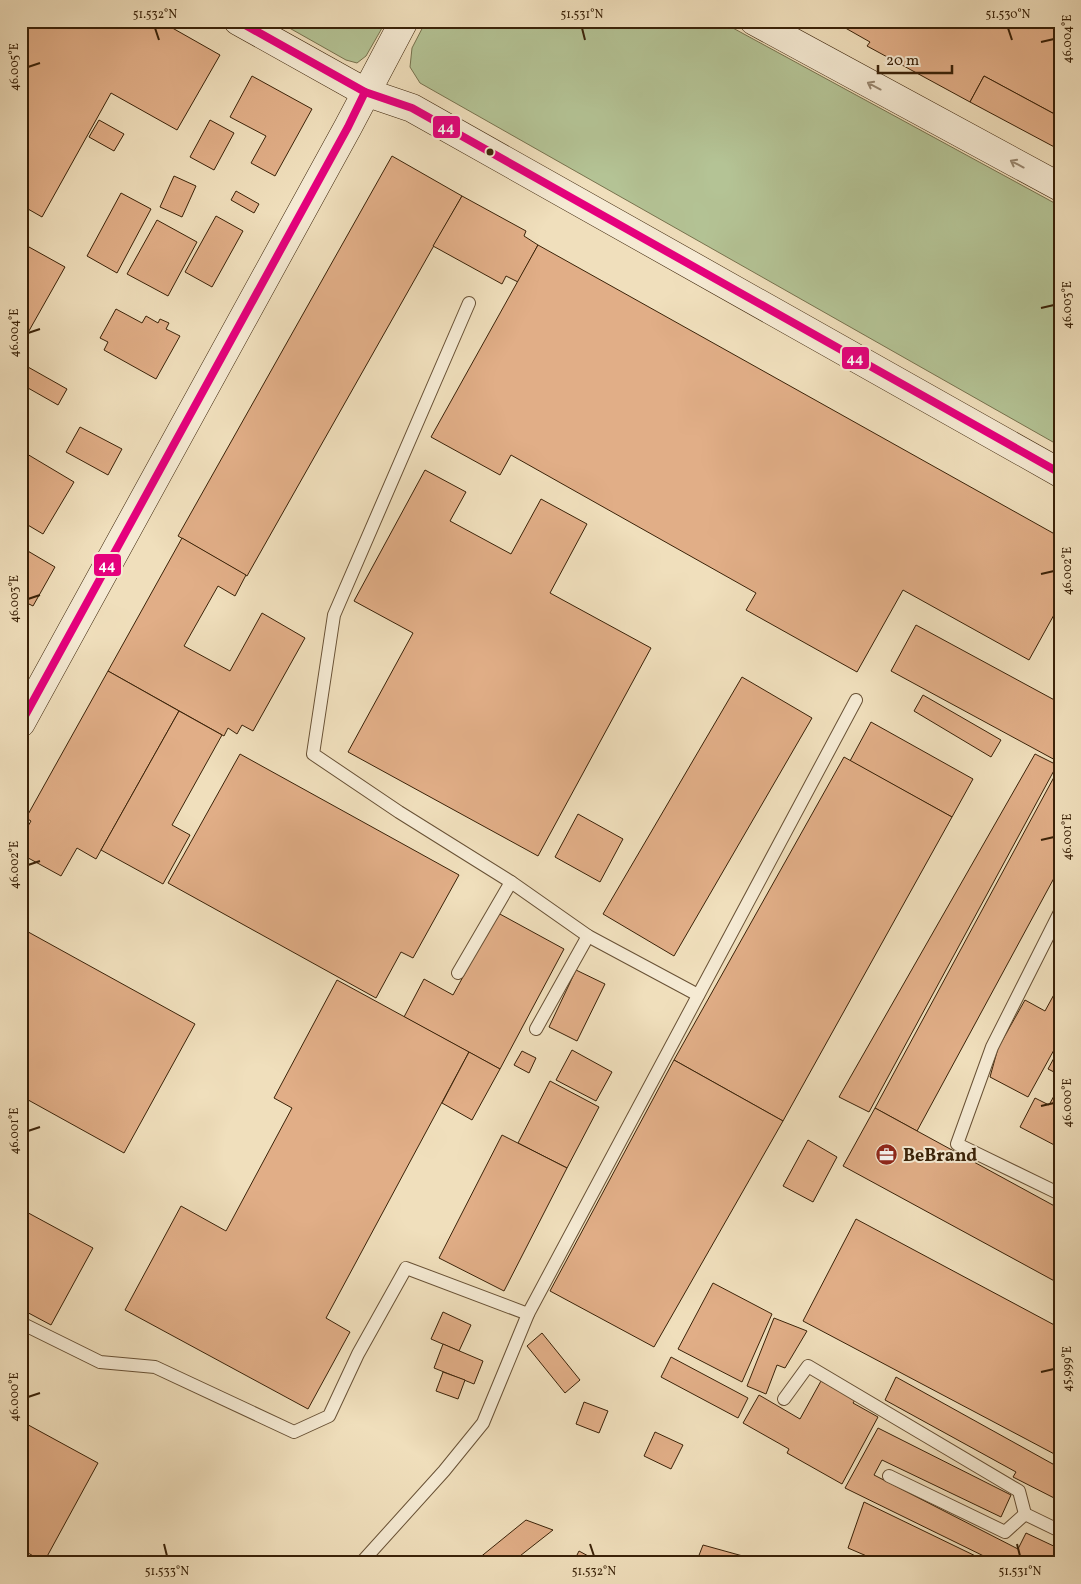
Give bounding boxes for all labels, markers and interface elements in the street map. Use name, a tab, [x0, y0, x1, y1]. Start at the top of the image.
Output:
text: 51.532°N	[133, 7, 177, 23]
text: 51.531°N	[561, 7, 604, 23]
text: 51.530°N	[985, 7, 1031, 23]
text: 46.004°E	[1060, 15, 1076, 63]
scale bar	[878, 42, 952, 74]
text: 46.005°E	[7, 43, 23, 91]
text: 20 m	[886, 51, 919, 72]
one-way arrow	[867, 81, 882, 90]
line badge: 44	[432, 115, 461, 139]
text: 44	[438, 119, 455, 138]
unlabelled marker	[485, 147, 495, 157]
one-way arrow	[1010, 158, 1025, 168]
text: 46.003°E	[1060, 281, 1076, 329]
text: 46.004°E	[7, 309, 23, 357]
line badge: 44	[841, 346, 870, 370]
text: 44	[847, 350, 864, 369]
text: 46.002°E	[1060, 547, 1076, 595]
line badge: 44	[93, 553, 122, 577]
text: 44	[99, 557, 116, 576]
text: 46.003°E	[7, 575, 23, 623]
text: 46.001°E	[1060, 814, 1076, 860]
text: 46.002°E	[7, 841, 23, 889]
text: 46.000°E	[1060, 1078, 1076, 1128]
text: 46.001°E	[7, 1108, 23, 1154]
office icon: BeBrand	[875, 1143, 899, 1167]
place label: BeBrand	[903, 1144, 977, 1169]
text: 45.999°E	[1060, 1346, 1076, 1392]
text: 46.000°E	[7, 1372, 23, 1422]
text: 51.533°N	[145, 1564, 189, 1580]
text: 51.532°N	[572, 1564, 616, 1580]
text: 51.531°N	[999, 1564, 1042, 1580]

